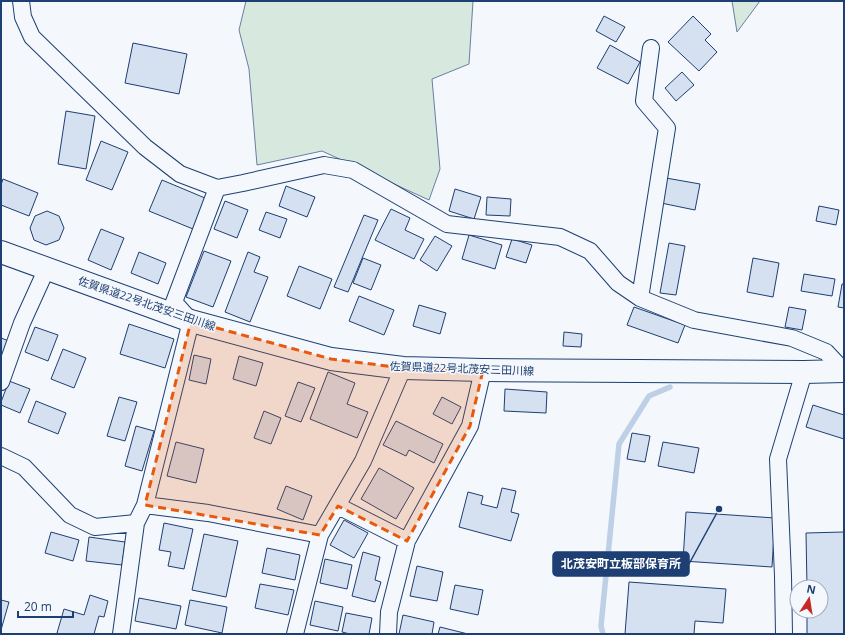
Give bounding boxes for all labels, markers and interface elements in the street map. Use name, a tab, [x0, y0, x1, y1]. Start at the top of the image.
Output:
street label: 佐賀県道22号北茂安三田川線	[76, 272, 218, 334]
street label: 佐賀県道22号北茂安三田川線	[389, 358, 535, 378]
callout: 北茂安町立板部保育所	[553, 552, 689, 576]
text: 北茂安町立板部保育所	[561, 555, 681, 572]
north arrow	[789, 579, 829, 619]
text: N	[805, 580, 817, 597]
scale bar	[18, 593, 73, 619]
text: 20 m	[24, 598, 52, 615]

